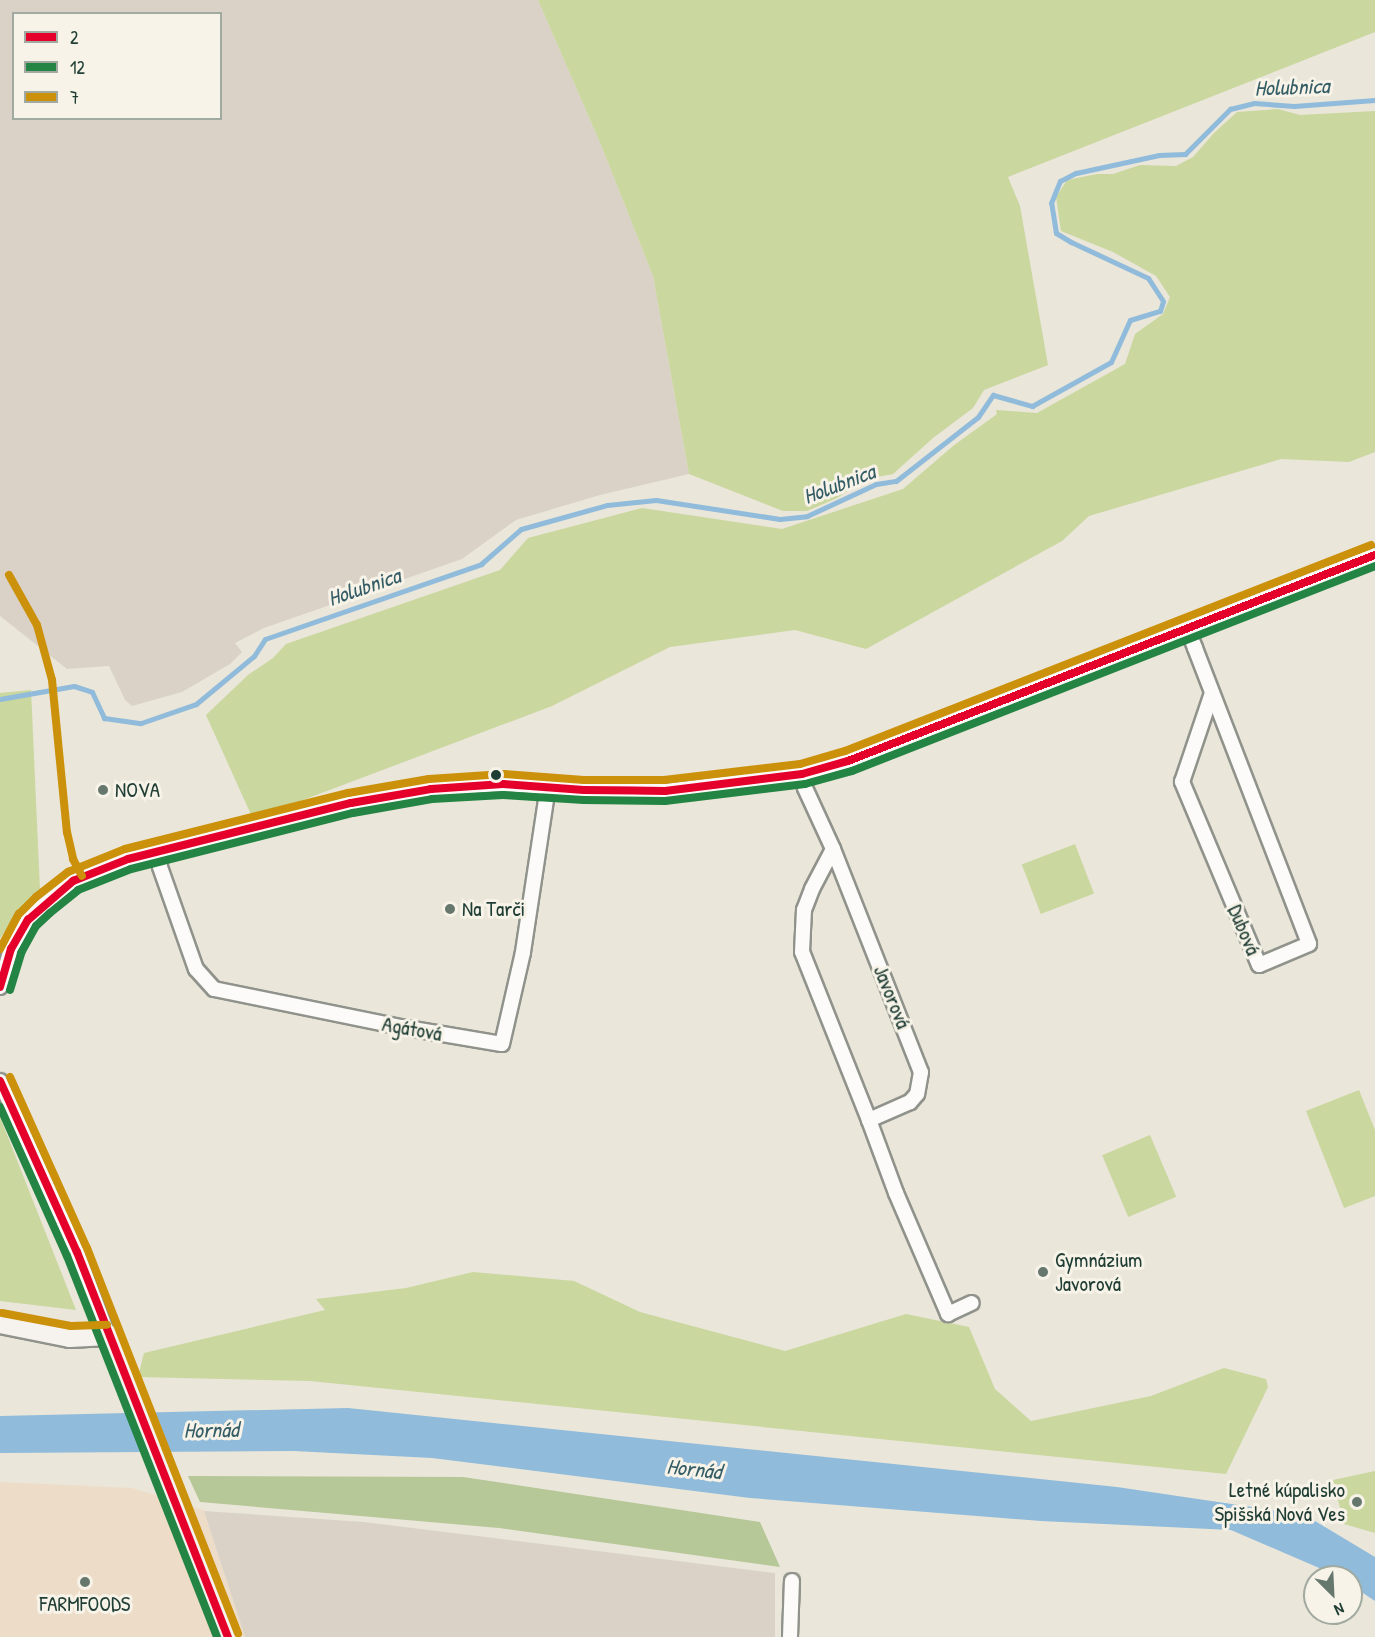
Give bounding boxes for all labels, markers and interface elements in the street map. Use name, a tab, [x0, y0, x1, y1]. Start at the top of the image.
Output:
legend	[12, 12, 222, 120]
text: 2	[70, 25, 78, 50]
text: 12	[70, 55, 85, 80]
water label: Holubnica	[1254, 73, 1330, 101]
text: 7	[70, 85, 79, 110]
water label: Holubnica	[799, 458, 879, 510]
water label: Holubnica	[324, 562, 404, 612]
unlabelled marker	[490, 769, 502, 781]
place label: NOVA	[115, 777, 160, 803]
marker: NOVA	[96, 783, 110, 797]
place label: Na Tarči	[462, 896, 525, 922]
street label: Dubová	[1222, 901, 1266, 959]
marker: Na Tarči	[443, 902, 457, 916]
street label: Javorová	[868, 962, 916, 1032]
street label: Agátová	[380, 1011, 444, 1047]
place label: Gymnázium Javorová	[1055, 1247, 1142, 1297]
marker: Gymnázium Javorová	[1036, 1265, 1050, 1279]
water label: Hornád	[183, 1416, 239, 1444]
water label: Hornád	[665, 1453, 723, 1485]
place label: Letné kúpalisko Spišská Nová Ves	[1214, 1477, 1345, 1527]
marker: Letné kúpalisko Spišská Nová Ves	[1350, 1495, 1364, 1509]
north arrow	[1303, 1565, 1363, 1625]
marker: FARMFOODS	[78, 1575, 92, 1589]
place label: FARMFOODS	[40, 1591, 130, 1617]
text: N	[1331, 1598, 1348, 1621]

